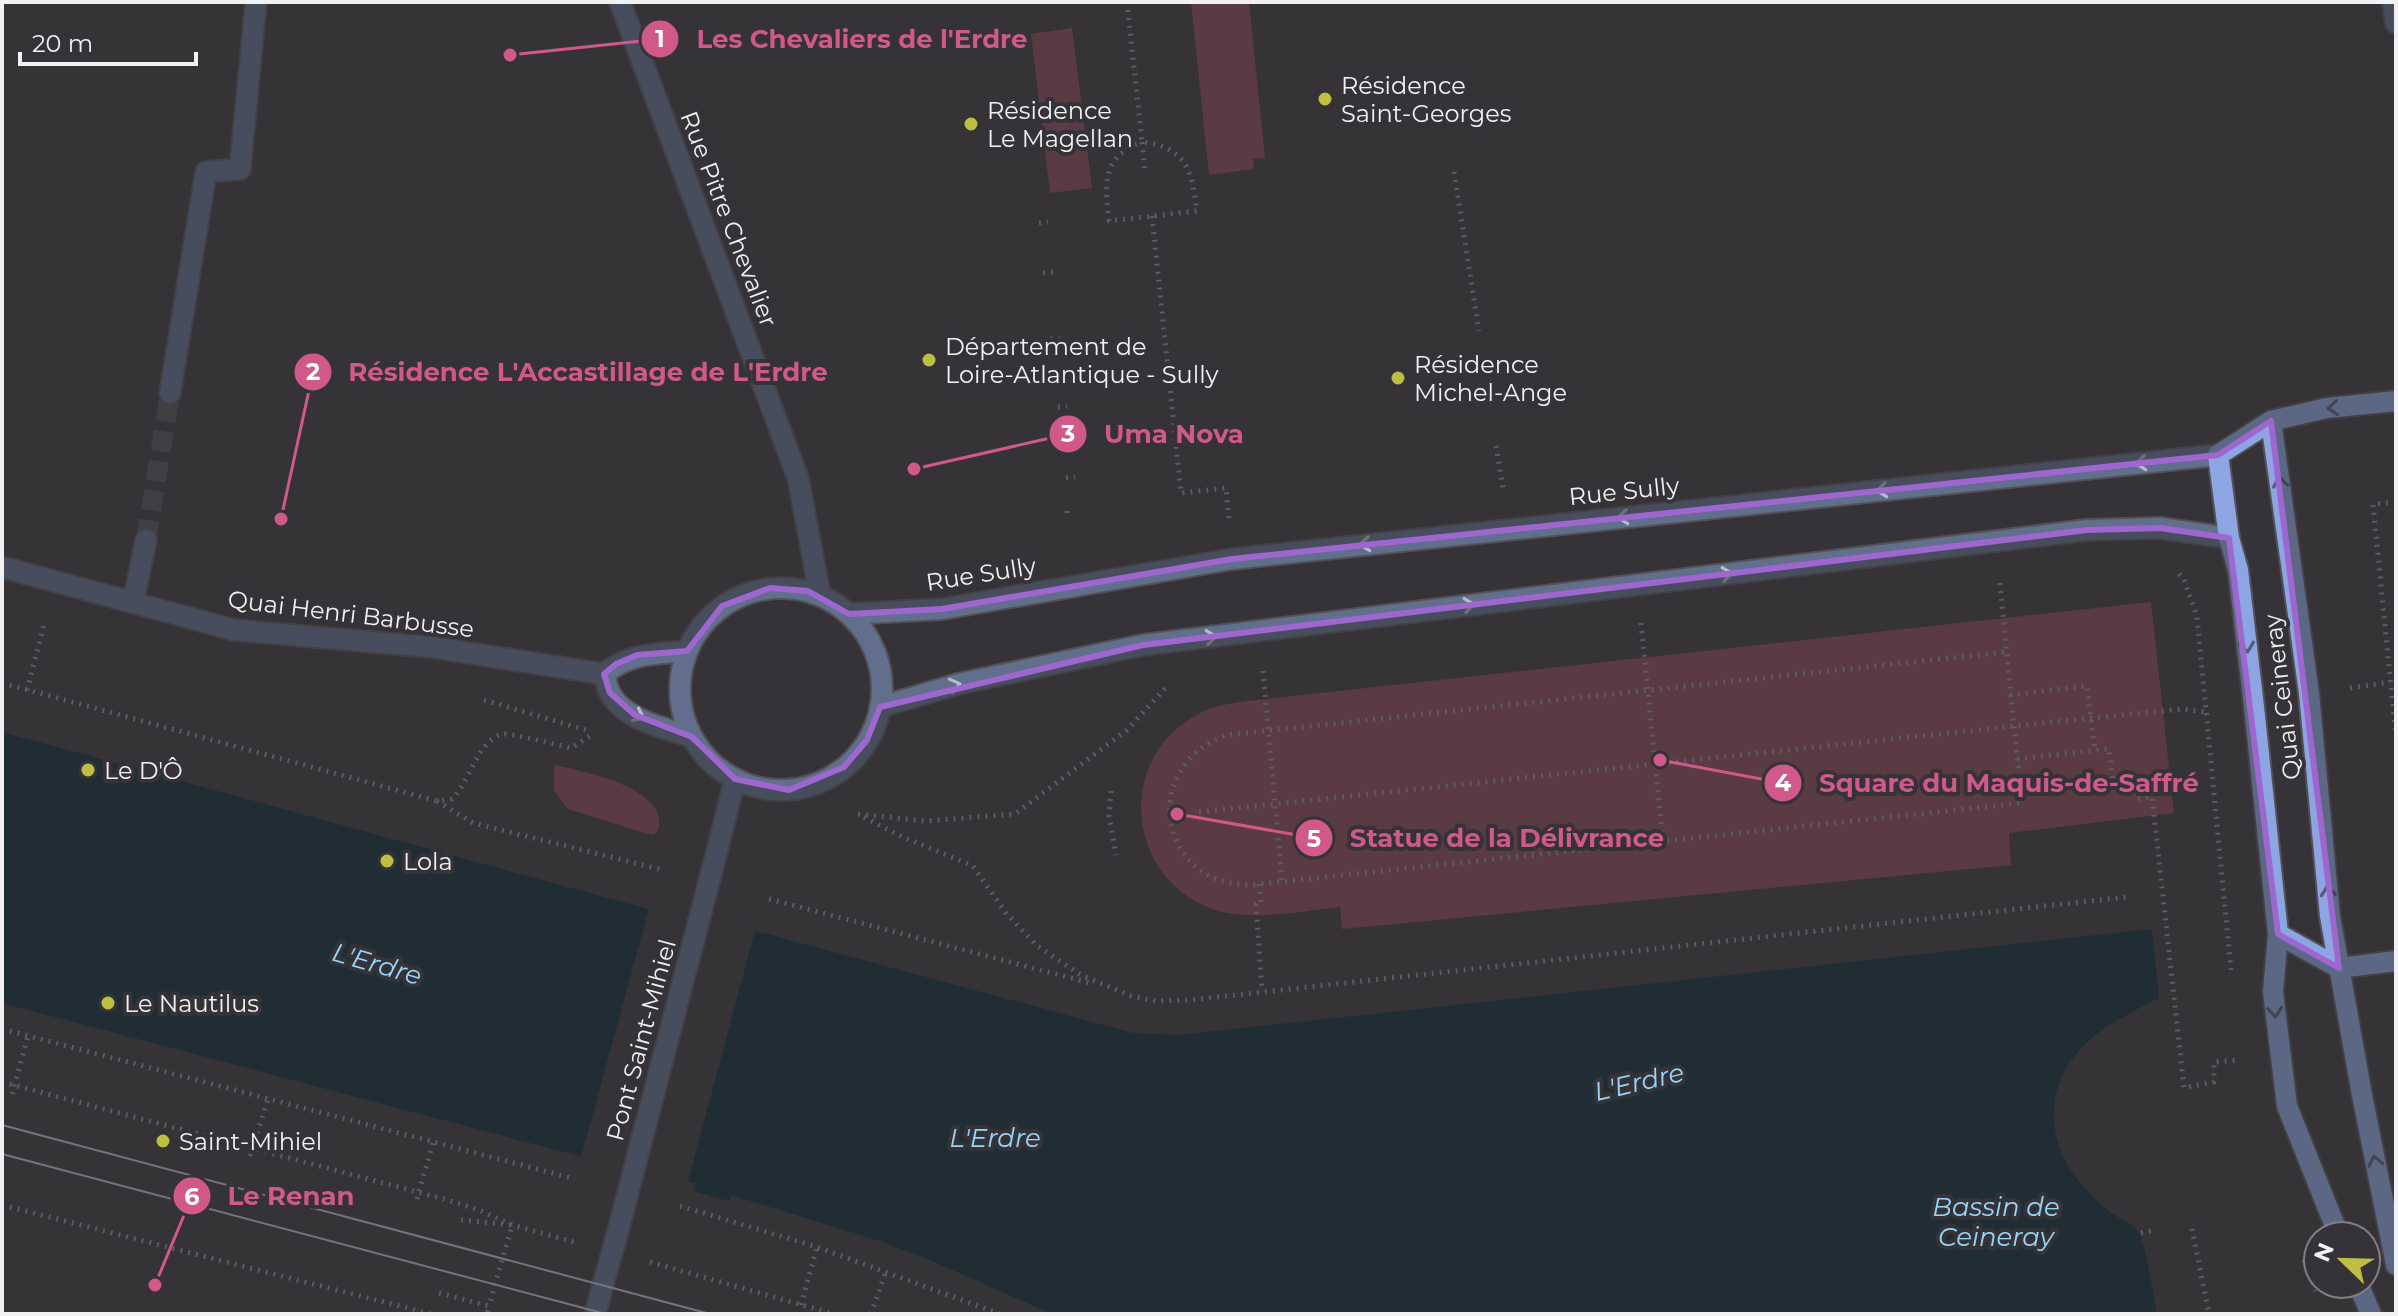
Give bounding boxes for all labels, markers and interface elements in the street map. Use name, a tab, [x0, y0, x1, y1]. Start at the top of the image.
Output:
callout: Les Chevaliers de l'Erdre	[640, 14, 1043, 64]
scale bar	[20, 16, 196, 66]
text: Les Chevaliers de l'Erdre	[696, 23, 1028, 55]
text: 1	[655, 24, 665, 53]
text: 20 m	[32, 29, 93, 58]
place label: Résidence Saint-Georges	[1341, 71, 1512, 128]
marker: Résidence Saint-Georges	[1316, 90, 1334, 108]
place label: Résidence Le Magellan	[987, 96, 1133, 153]
street label: Rue Pitre Chevalier	[674, 107, 784, 331]
marker: Résidence Le Magellan	[962, 115, 980, 133]
place label: Département de Loire-Atlantique - Sully	[945, 332, 1219, 389]
callout: Résidence L'Accastillage de L'Erdre	[293, 347, 844, 397]
place label: Résidence Michel-Ange	[1414, 350, 1567, 407]
marker: Département de Loire-Atlantique - Sully	[920, 351, 938, 369]
text: Résidence L'Accastillage de L'Erdre	[348, 356, 828, 388]
text: 2	[306, 357, 320, 386]
marker: Résidence Michel-Ange	[1389, 369, 1407, 387]
one-way arrow	[2326, 400, 2339, 417]
callout: Uma Nova	[1048, 409, 1259, 459]
text: Uma Nova	[1104, 418, 1244, 450]
text: 3	[1060, 419, 1075, 448]
one-way arrow	[2134, 454, 2147, 471]
street label: Rue Sully	[1567, 471, 1681, 511]
one-way arrow	[2272, 475, 2289, 489]
one-way arrow	[1875, 481, 1888, 498]
one-way arrow	[1616, 508, 1629, 525]
one-way arrow	[1358, 536, 1371, 553]
street label: Rue Sully	[924, 551, 1038, 597]
one-way arrow	[1720, 566, 1734, 583]
street label: Quai Henri Barbusse	[226, 585, 476, 643]
one-way arrow	[1463, 597, 1476, 614]
street label: Quai Ceineray	[2257, 613, 2307, 781]
one-way arrow	[1204, 629, 1218, 646]
one-way arrow	[2238, 640, 2255, 654]
one-way arrow	[948, 677, 962, 694]
one-way arrow	[630, 706, 645, 722]
place label: Le D'Ô	[104, 756, 183, 785]
callout: Square du Maquis-de-Saffré	[1763, 758, 2215, 808]
marker: Le D'Ô	[79, 761, 97, 779]
text: Square du Maquis-de-Saffré	[1819, 767, 2199, 799]
text: 4	[1775, 768, 1792, 797]
callout: Statue de la Délivrance	[1294, 813, 1680, 863]
text: Statue de la Délivrance	[1350, 822, 1664, 854]
text: 5	[1307, 824, 1321, 853]
place label: Lola	[403, 847, 453, 876]
marker: Lola	[378, 852, 396, 870]
one-way arrow	[2320, 884, 2337, 897]
water label: L'Erdre	[329, 936, 425, 992]
street label: Pont Saint-Mihiel	[600, 936, 682, 1144]
place label: Le Nautilus	[124, 989, 259, 1018]
marker: Le Nautilus	[99, 994, 117, 1012]
one-way arrow	[2267, 1006, 2284, 1019]
water label: L'Erdre	[1591, 1056, 1687, 1108]
water label: L'Erdre	[949, 1122, 1041, 1154]
place label: Saint-Mihiel	[179, 1127, 322, 1156]
marker: Saint-Mihiel	[154, 1132, 172, 1150]
one-way arrow	[2367, 1155, 2384, 1168]
callout: Le Renan	[172, 1171, 371, 1221]
text: Le Renan	[228, 1180, 354, 1212]
text: 6	[184, 1182, 200, 1211]
water label: Bassin de Ceineray	[1932, 1191, 2060, 1253]
north arrow	[2302, 1220, 2382, 1300]
text: N	[2308, 1239, 2340, 1266]

